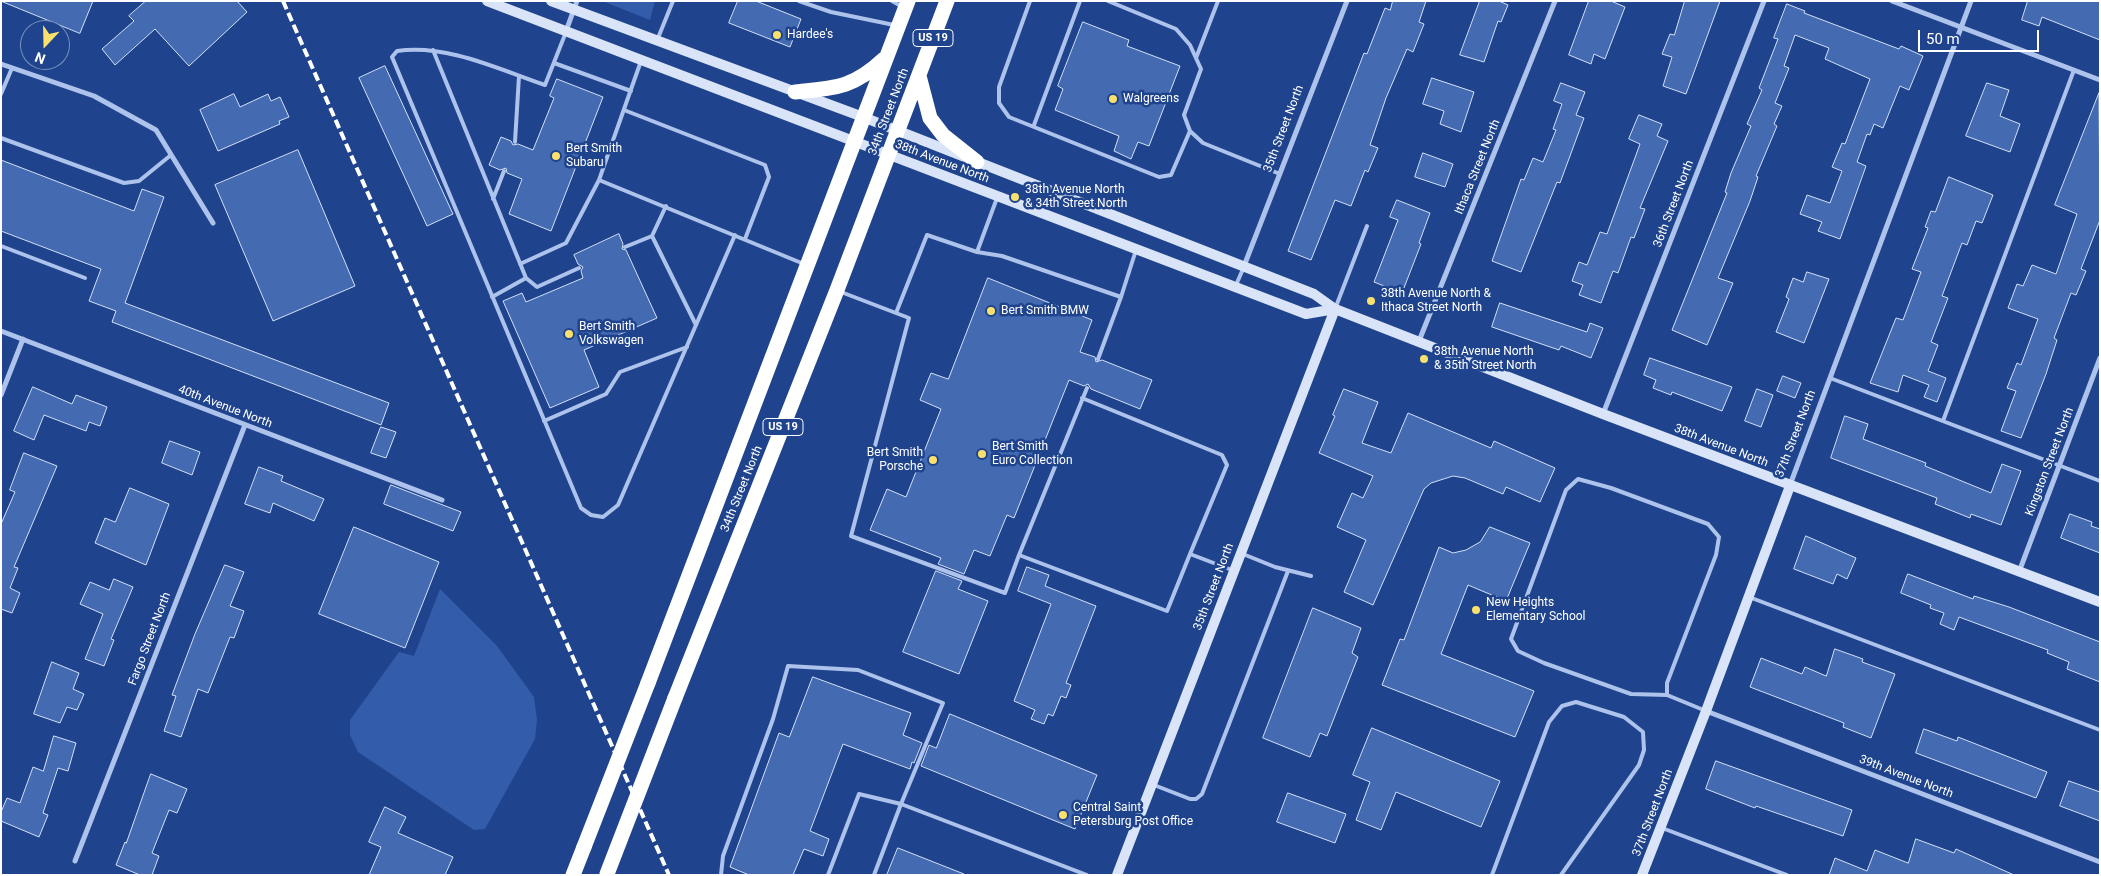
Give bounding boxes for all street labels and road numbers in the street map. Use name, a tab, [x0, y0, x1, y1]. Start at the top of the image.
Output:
road number: US 19	[913, 29, 953, 46]
street label: 34th Street North	[866, 67, 912, 157]
street label: 35th Street North	[1261, 84, 1307, 174]
street label: Ithaca Street North	[1452, 117, 1504, 217]
street label: 38th Avenue North	[893, 137, 991, 187]
street label: 36th Street North	[1651, 159, 1697, 249]
street label: 40th Avenue North	[176, 382, 274, 432]
street label: 37th Street North	[1773, 389, 1819, 479]
street label: Kingston Street North	[2023, 406, 2077, 518]
road number: US 19	[763, 418, 803, 436]
street label: 38th Avenue North	[1672, 421, 1770, 471]
street label: 34th Street North	[718, 444, 766, 534]
street label: 35th Street North	[1191, 542, 1237, 632]
street label: Fargo Street North	[126, 590, 174, 688]
street label: 39th Avenue North	[1857, 752, 1955, 802]
street label: 37th Street North	[1630, 768, 1676, 858]

